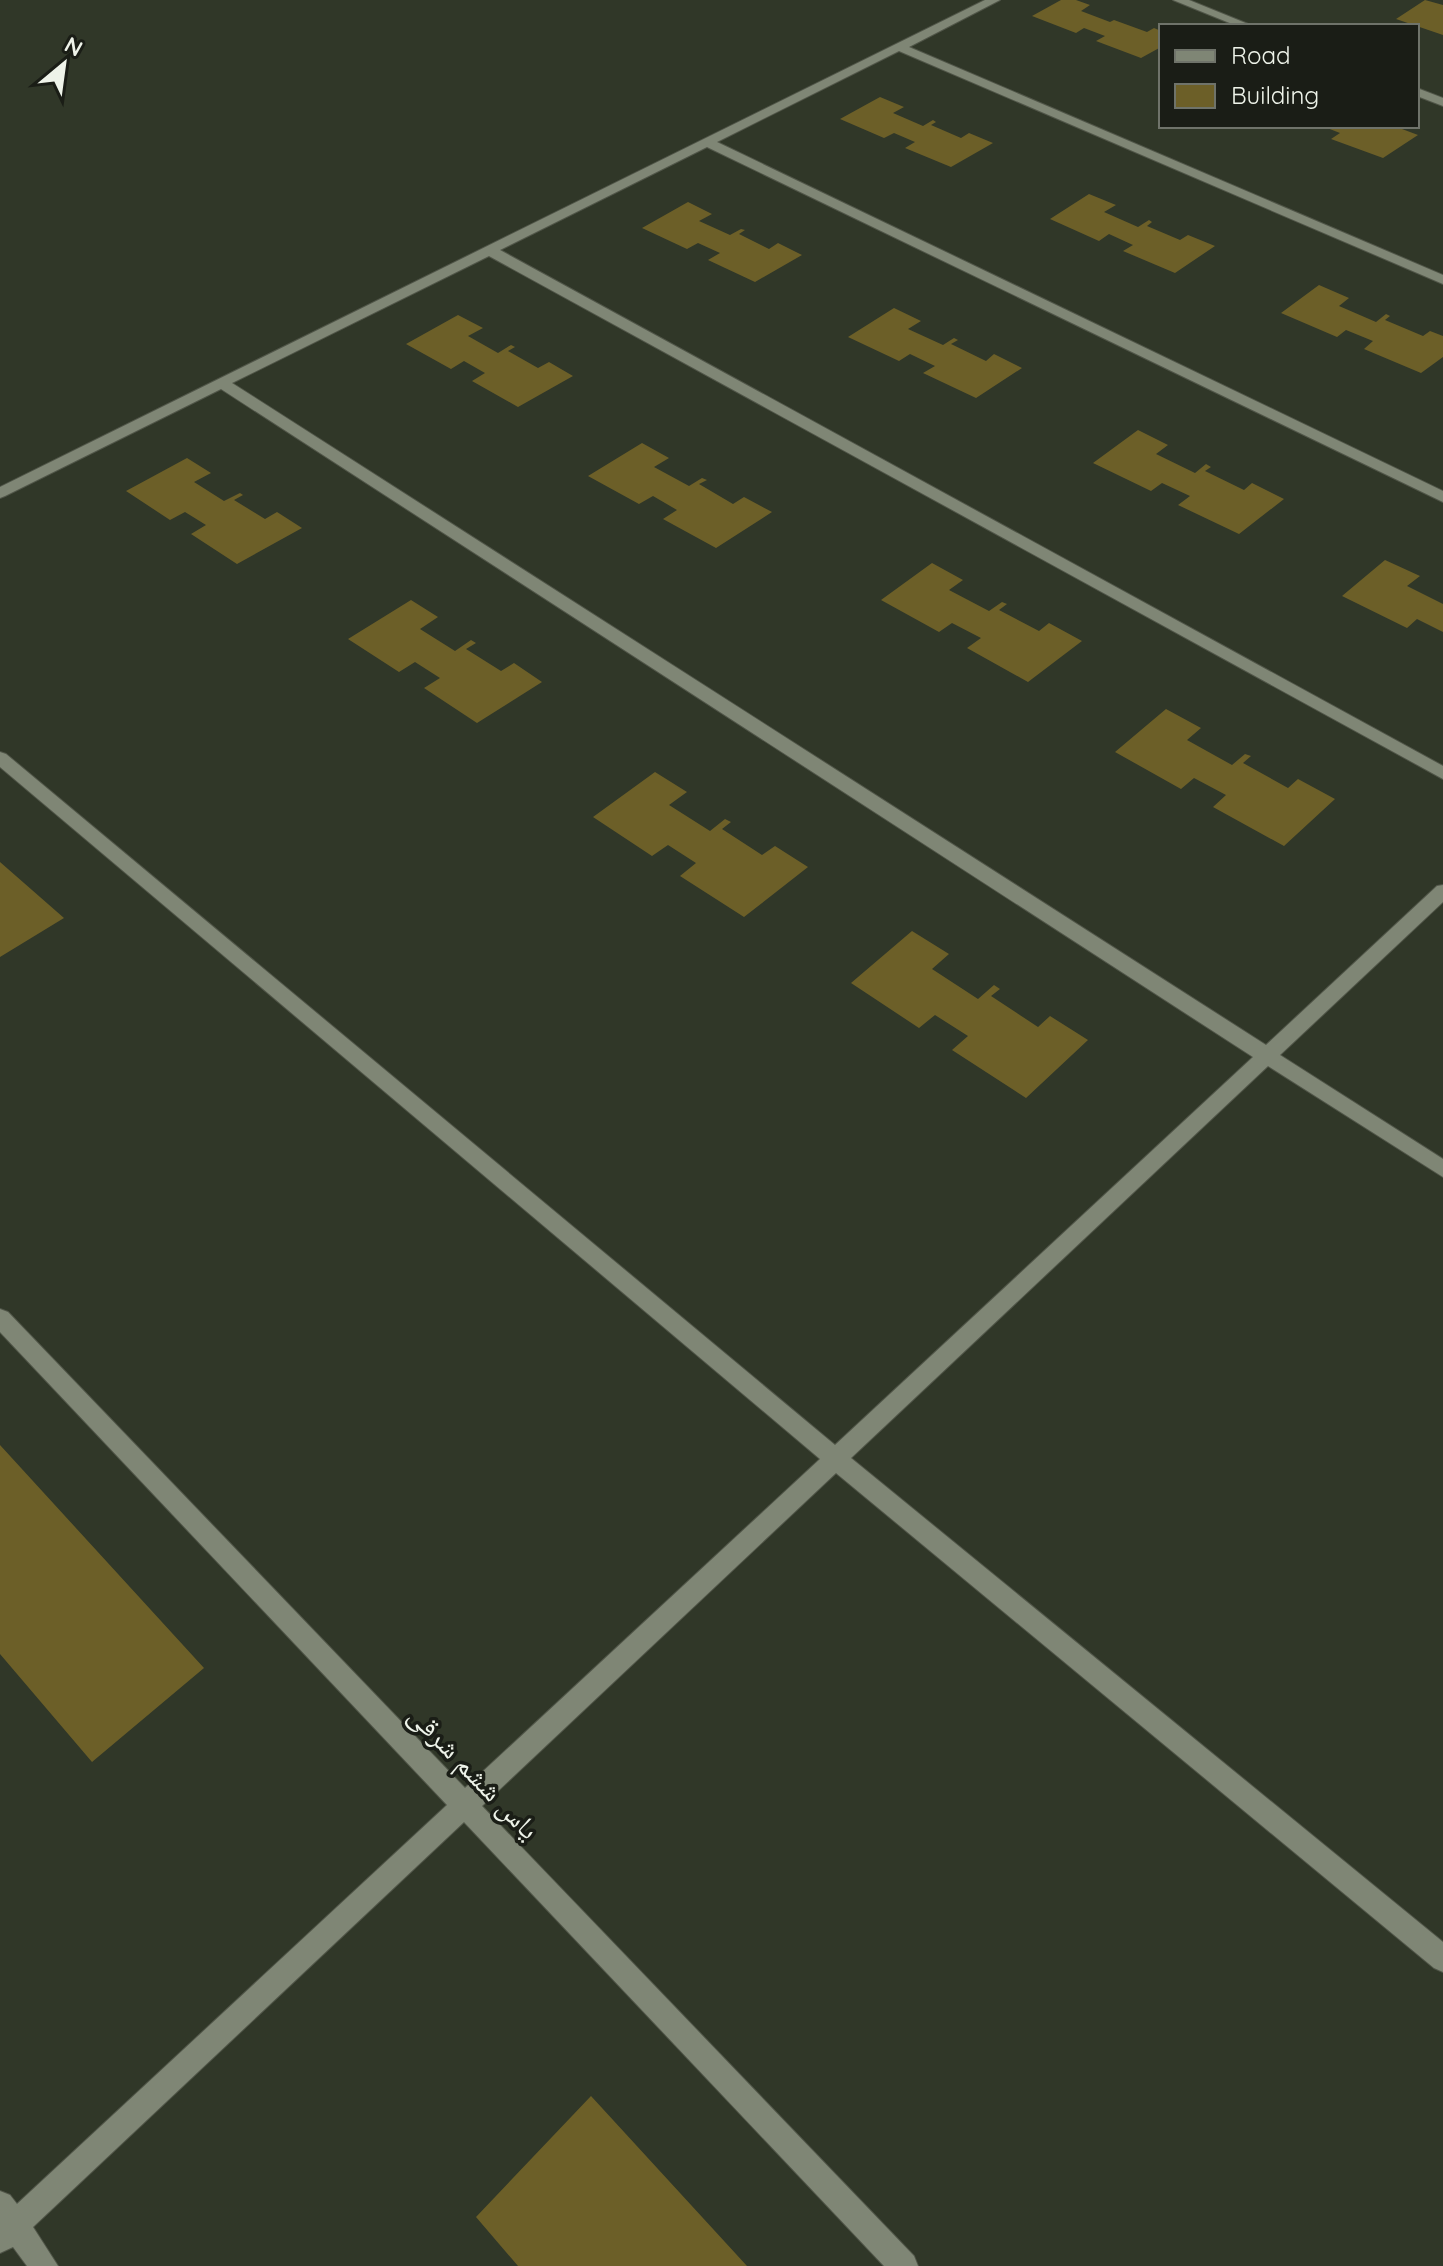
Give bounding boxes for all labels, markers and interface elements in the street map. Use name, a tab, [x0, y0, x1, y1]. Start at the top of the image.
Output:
north arrow	[24, 24, 104, 104]
legend	[1159, 24, 1419, 128]
text: N	[60, 30, 88, 63]
text: Road	[1231, 40, 1291, 70]
text: Building	[1231, 80, 1319, 110]
street label: یاس ششم شرقی	[400, 1697, 547, 1847]

